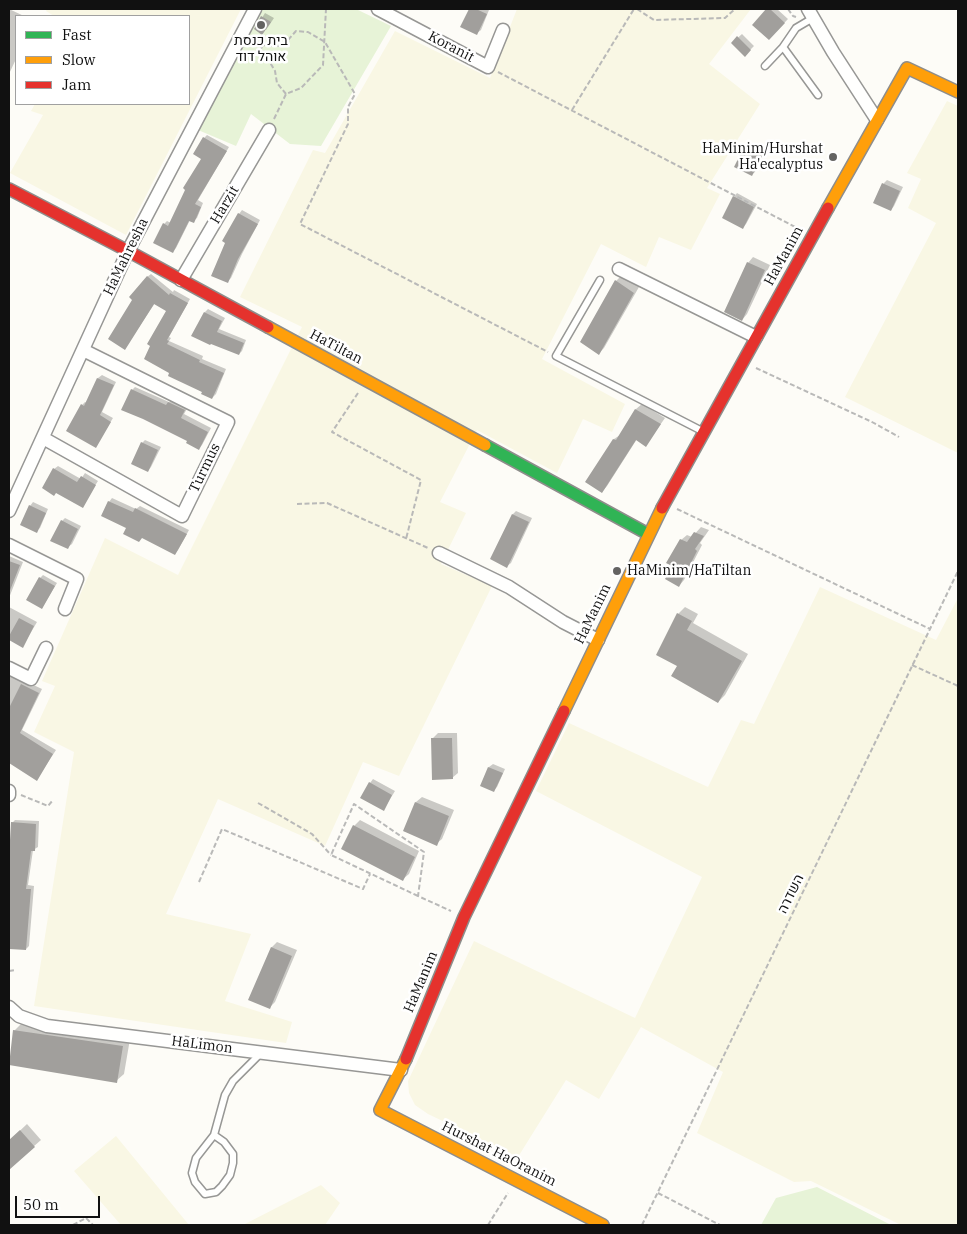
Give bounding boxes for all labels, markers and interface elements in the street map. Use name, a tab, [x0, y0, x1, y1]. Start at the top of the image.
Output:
legend	[15, 15, 190, 105]
marker: בית כנסת אוהל דוד	[255, 19, 267, 31]
text: Fast	[62, 25, 92, 44]
street label: Koranit	[425, 28, 477, 66]
place label: בית כנסת אוהל דוד	[234, 33, 288, 65]
text: Slow	[62, 50, 95, 69]
text: Jam	[62, 75, 91, 94]
place label: HaMinim/Hurshat Ha'ecalyptus	[702, 141, 823, 174]
marker: HaMinim/Hurshat Ha'ecalyptus	[827, 151, 839, 163]
street label: Harzit	[207, 183, 243, 227]
street label: HaMahresha	[100, 215, 152, 299]
street label: HaManim	[761, 223, 807, 289]
street label: HaTiltan	[307, 326, 365, 368]
street label: Turmus	[186, 441, 224, 495]
place label: HaMinim/HaTiltan	[627, 563, 751, 579]
marker: HaMinim/HaTiltan	[611, 565, 623, 577]
street label: HaManim	[571, 581, 615, 647]
street label: השדרה	[774, 872, 808, 916]
street label: HaManim	[401, 949, 441, 1015]
street label: HaLimon	[170, 1033, 234, 1057]
street label: Hurshat HaOranim	[439, 1118, 559, 1190]
scale bar	[18, 1186, 102, 1218]
text: 50 m	[23, 1195, 59, 1214]

